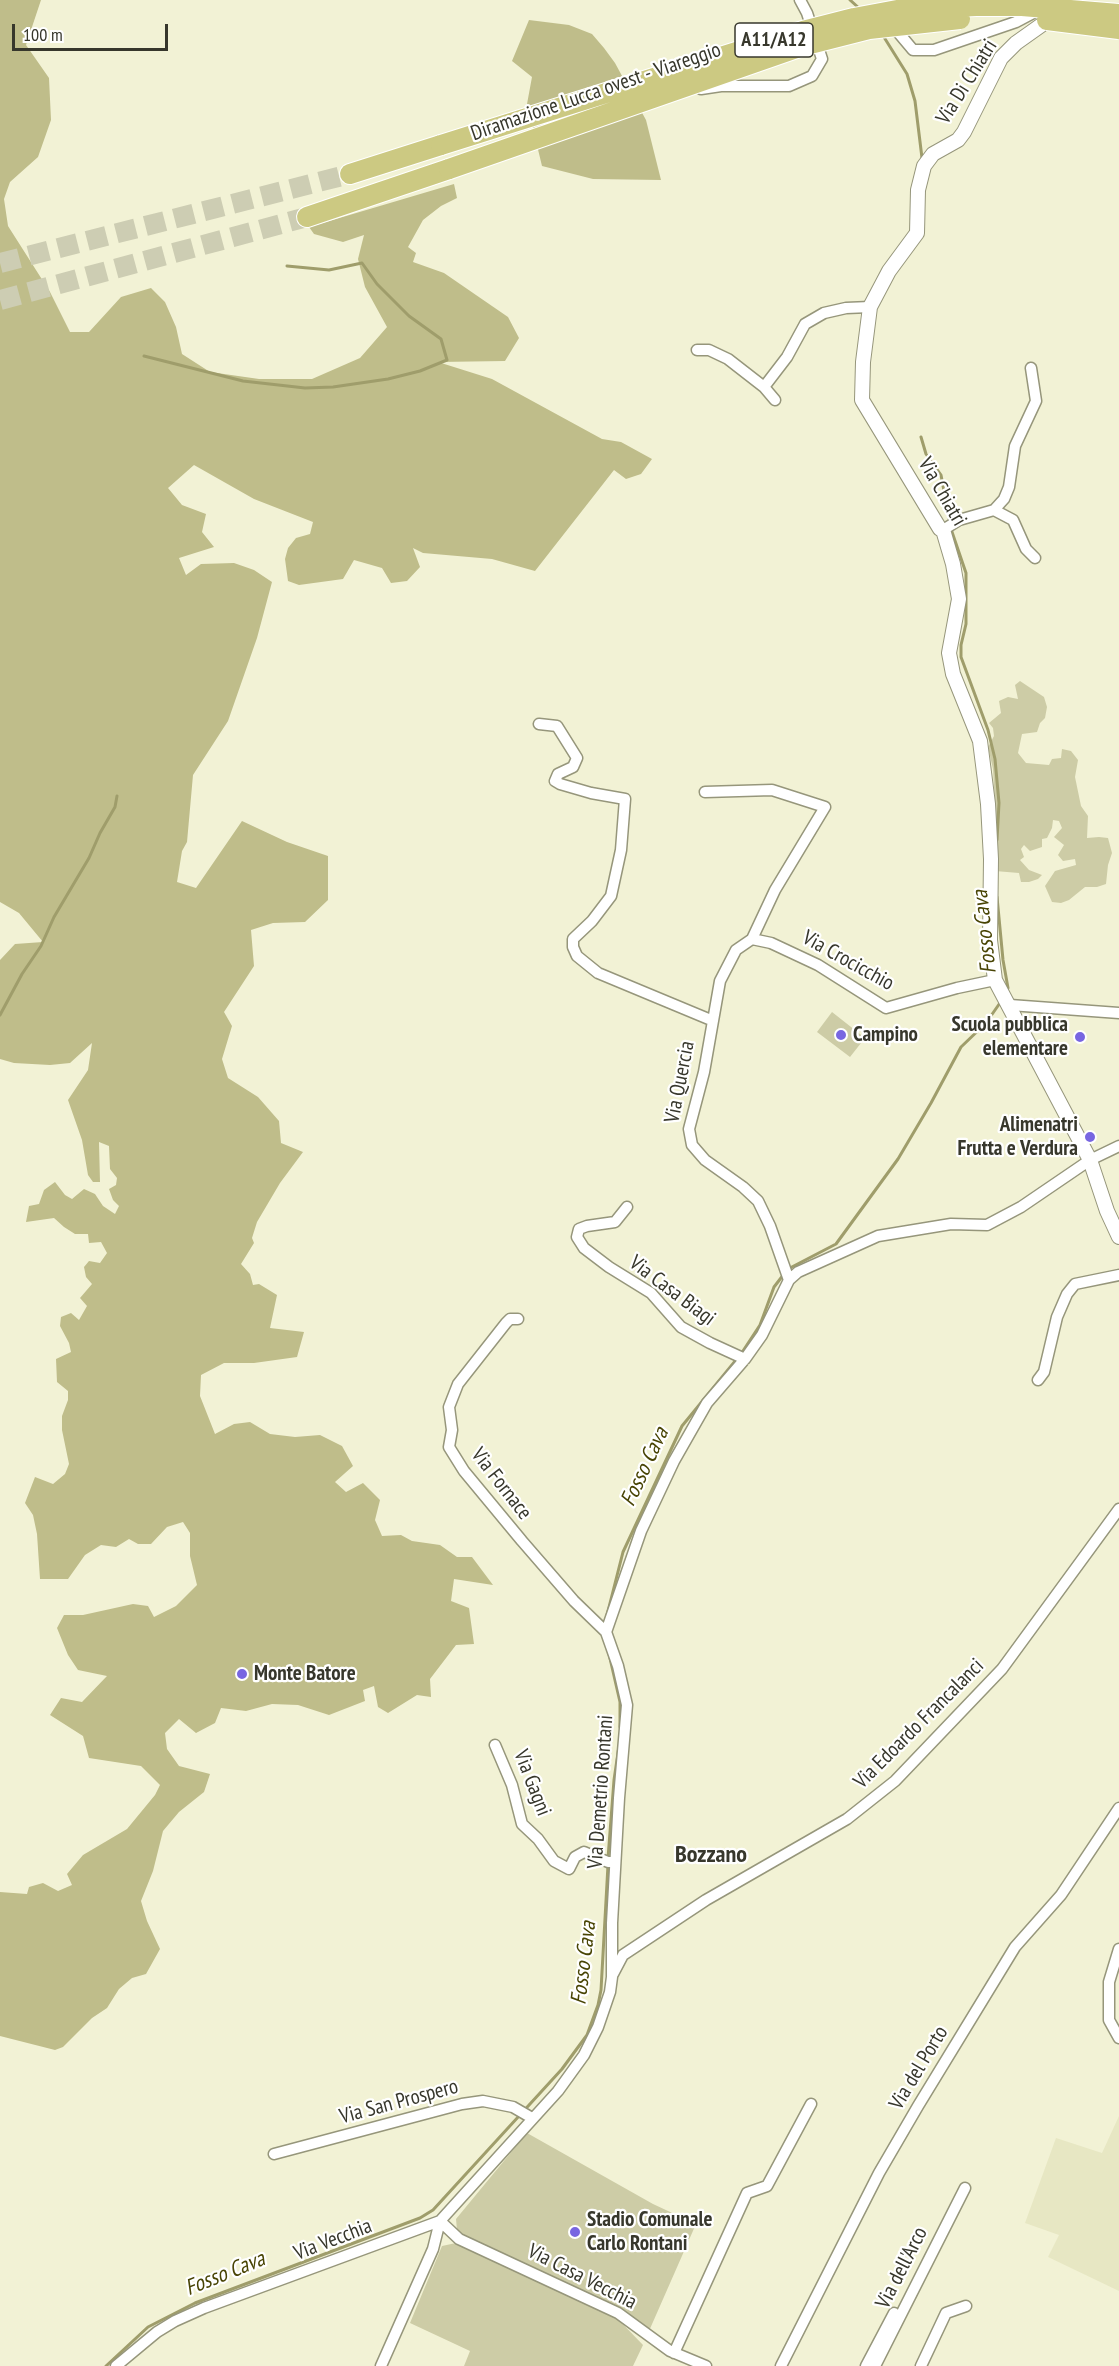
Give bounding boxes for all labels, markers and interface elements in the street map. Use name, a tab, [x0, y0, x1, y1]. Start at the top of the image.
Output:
scale bar	[15, 12, 171, 50]
text: 100 m	[23, 23, 63, 46]
road number: A11/A12	[735, 23, 813, 57]
street label: Via Di Chiatri	[931, 35, 1003, 129]
street label: Diramazione Lucca ovest - Viareggio	[468, 37, 724, 147]
street label: Via Chiatri	[912, 453, 972, 531]
water label: Fosso Cava	[968, 889, 1002, 975]
street label: Via Crocicchio	[798, 926, 898, 996]
place label: Scuola pubblica elementare	[951, 1012, 1068, 1062]
place label: Campino	[853, 1022, 918, 1048]
marker: Campino	[834, 1028, 848, 1042]
marker: Scuola pubblica elementare	[1073, 1030, 1087, 1044]
street label: Via Quercia	[660, 1039, 700, 1125]
place label: Alimenatri Frutta e Verdura	[957, 1112, 1078, 1162]
marker: Alimenatri Frutta e Verdura	[1083, 1130, 1097, 1144]
street label: Via Casa Biagi	[624, 1250, 720, 1332]
water label: Fosso Cava	[615, 1424, 675, 1510]
street label: Via Fornace	[465, 1443, 537, 1525]
street label: Via Edoardo Francalanci	[849, 1654, 989, 1794]
place label: Monte Batore	[254, 1661, 356, 1687]
marker: Monte Batore	[235, 1667, 249, 1681]
street label: Via Demetrio Rontani	[583, 1714, 619, 1870]
street label: Via Gagni	[508, 1746, 556, 1820]
district label: Bozzano	[675, 1841, 747, 1869]
water label: Fosso Cava	[566, 1920, 602, 2006]
street label: Via del Porto	[884, 2022, 954, 2114]
street label: Via San Prospero	[337, 2074, 461, 2130]
place label: Stadio Comunale Carlo Rontani	[587, 2207, 713, 2257]
street label: Via Vecchia	[291, 2214, 375, 2266]
street label: Via dell'Arco	[871, 2223, 933, 2313]
marker: Stadio Comunale Carlo Rontani	[568, 2225, 582, 2239]
street label: Via Casa Vecchia	[523, 2239, 641, 2315]
water label: Fosso Cava	[181, 2246, 269, 2302]

